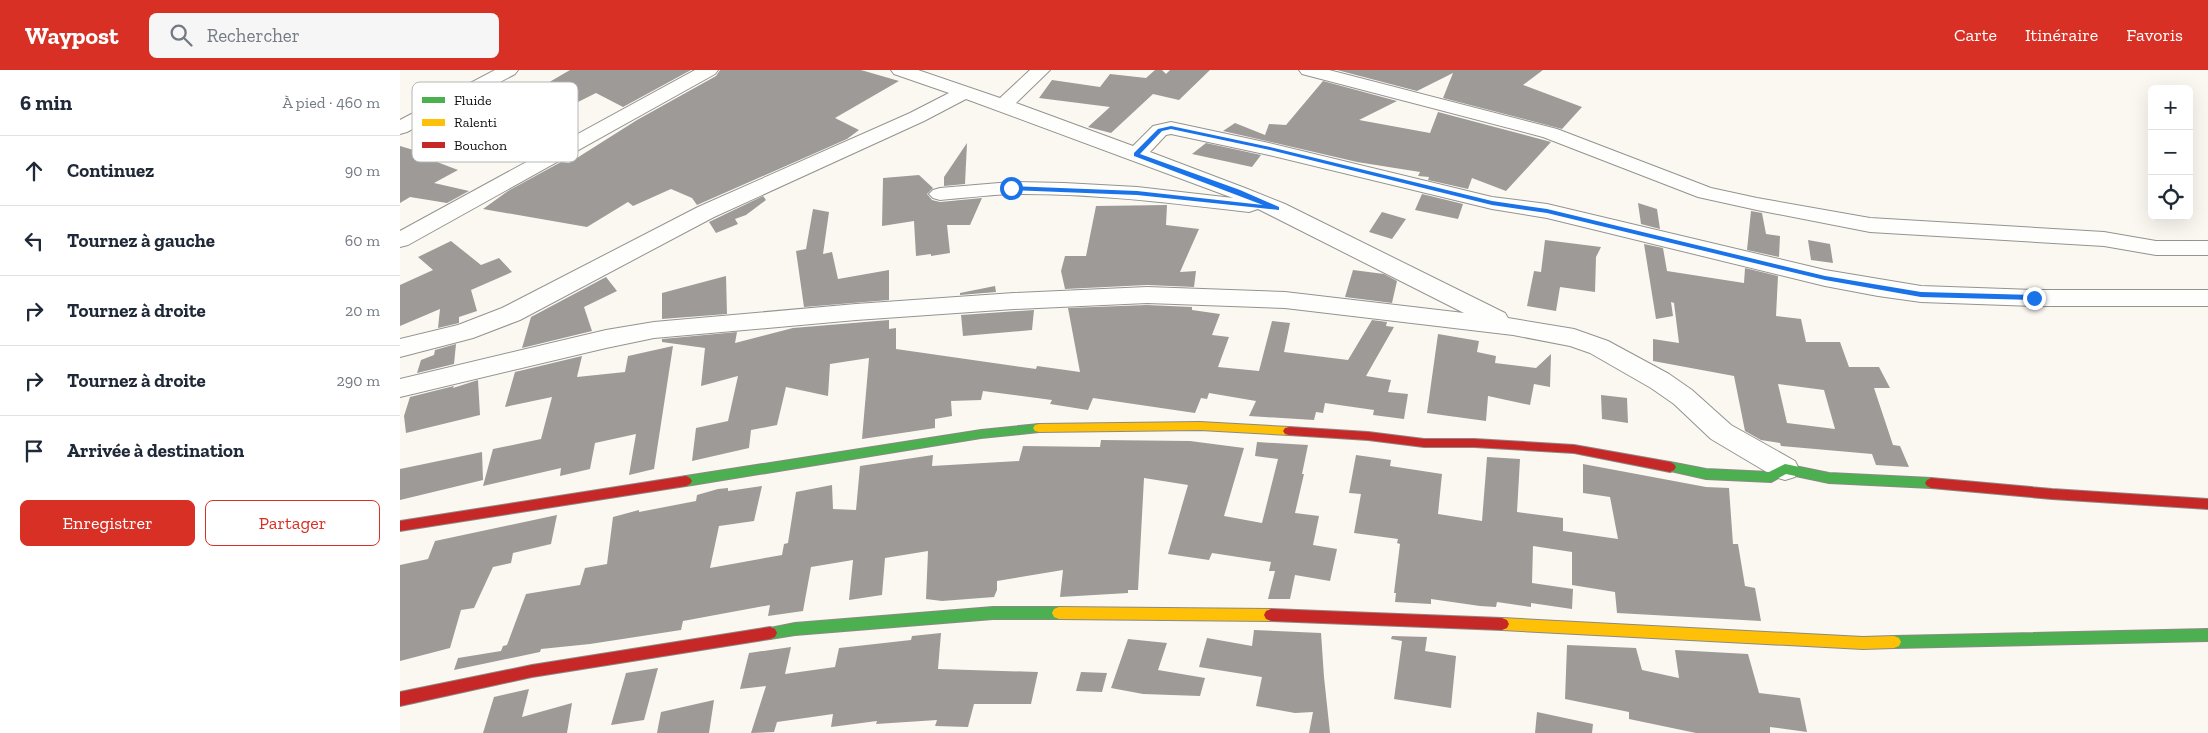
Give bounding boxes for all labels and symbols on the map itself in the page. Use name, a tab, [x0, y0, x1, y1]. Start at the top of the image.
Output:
legend	[412, 82, 578, 162]
text: Fluide	[454, 92, 492, 109]
text: Ralenti	[454, 114, 497, 131]
text: Bouchon	[454, 137, 507, 154]
route start	[1000, 177, 1023, 200]
route end	[2023, 287, 2046, 310]

